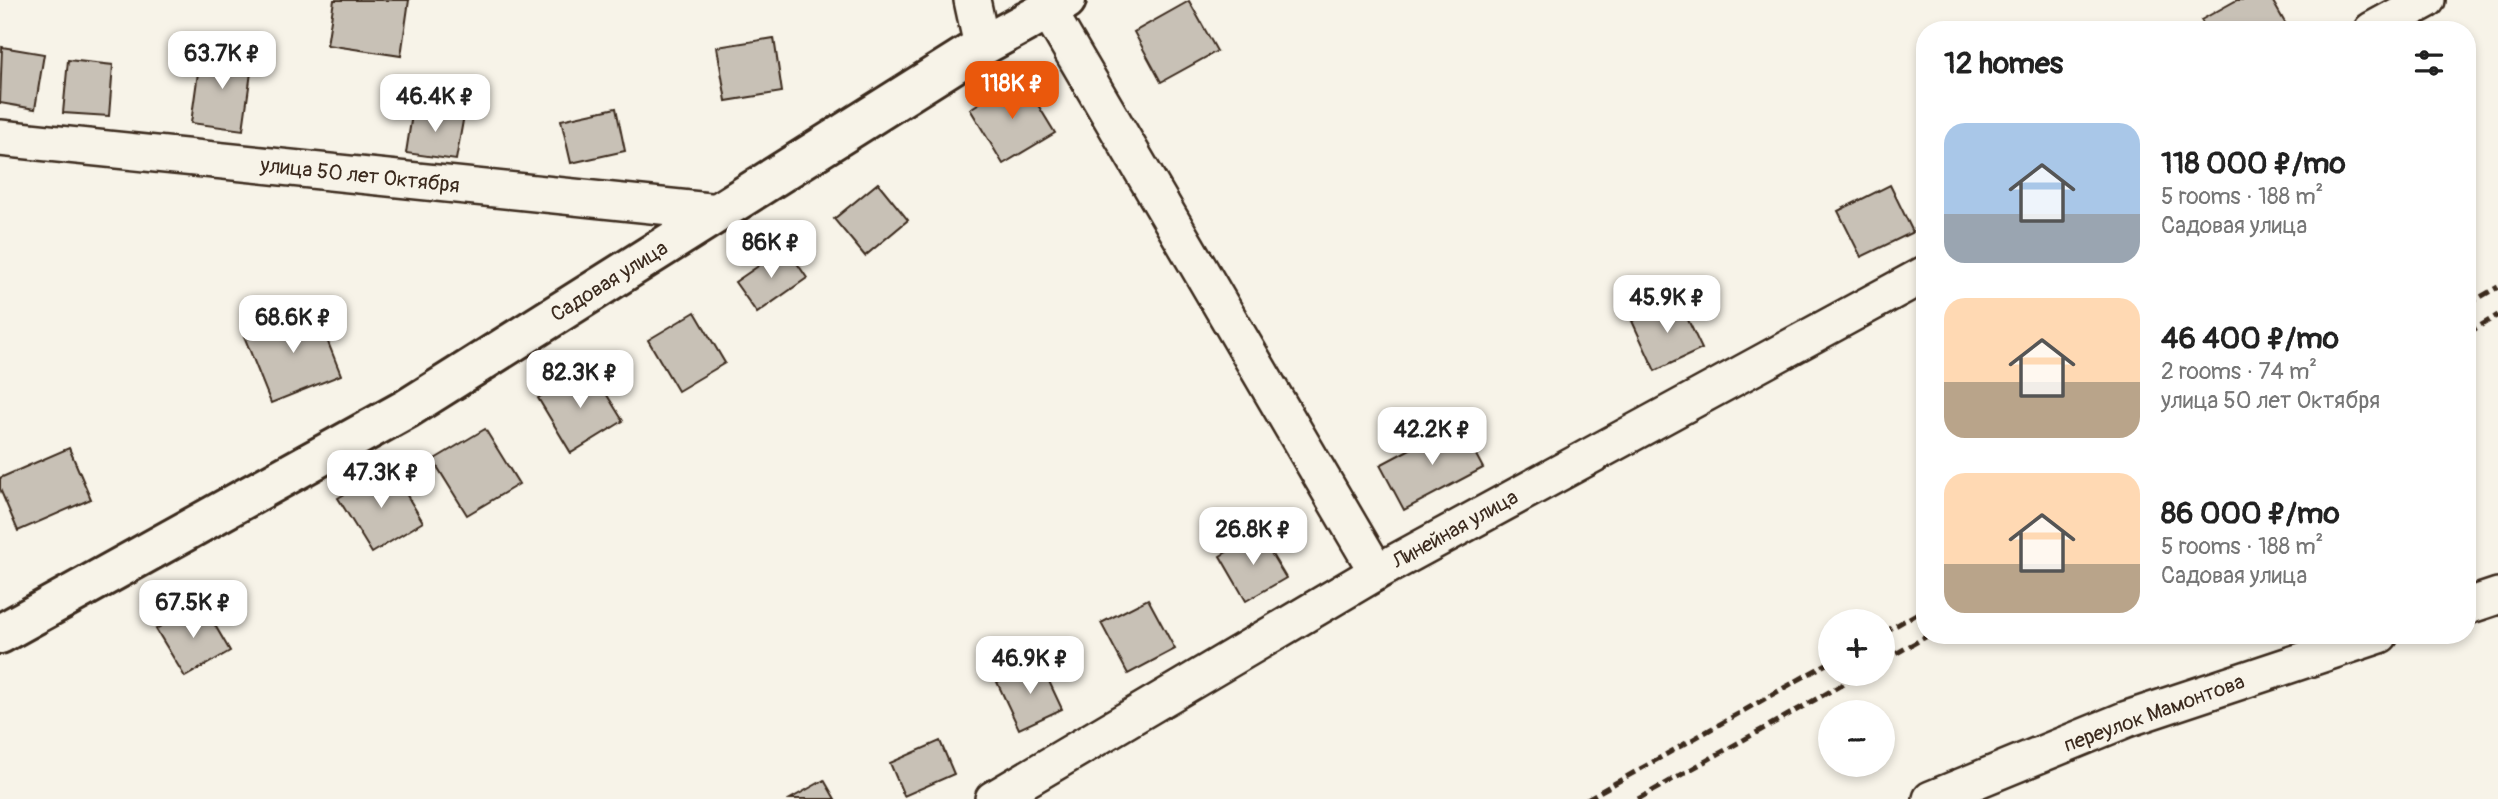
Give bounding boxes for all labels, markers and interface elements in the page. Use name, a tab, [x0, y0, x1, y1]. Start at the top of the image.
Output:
pin: 63.7K ₽	[157, 32, 287, 91]
text: 63.7K ₽	[184, 39, 260, 68]
icon: filters	[2410, 44, 2448, 82]
text: 12 homes	[1944, 45, 2063, 82]
pin: 118K ₽	[955, 61, 1069, 121]
text: 118K ₽	[981, 69, 1043, 98]
pin: 46.4K ₽	[370, 74, 500, 134]
text: 46.4K ₽	[396, 82, 474, 111]
text: 118 000 ₽/mo	[2161, 145, 2346, 182]
icon: home	[2000, 151, 2084, 235]
street label: улица 50 лет Октября	[258, 152, 461, 199]
text: 5 rooms · 188 m²	[2161, 182, 2323, 211]
text: Садовая улица	[2161, 211, 2307, 240]
pin: 86K ₽	[722, 220, 820, 280]
text: 86K ₽	[742, 228, 800, 257]
street label: Садовая улица	[546, 235, 673, 328]
pin: 45.9K ₽	[1602, 276, 1732, 335]
text: 45.9K ₽	[1629, 283, 1705, 312]
pin: 68.6K ₽	[228, 296, 358, 355]
text: 68.6K ₽	[255, 303, 331, 332]
text: 46 400 ₽/mo	[2161, 320, 2339, 357]
icon: home	[2000, 326, 2084, 410]
pin: 82.3K ₽	[515, 350, 645, 410]
text: 2 rooms · 74 m²	[2161, 357, 2317, 386]
text: 82.3K ₽	[543, 358, 617, 387]
text: улица 50 лет Октября	[2161, 386, 2380, 415]
pin: 42.2K ₽	[1367, 407, 1497, 467]
text: 42.2K ₽	[1394, 415, 1470, 444]
pin: 47.3K ₽	[316, 450, 446, 510]
text: 47.3K ₽	[343, 458, 419, 487]
street label: Линейная улица	[1387, 484, 1523, 576]
text: 86 000 ₽/mo	[2161, 495, 2340, 532]
icon: home	[2000, 501, 2084, 585]
pin: 26.8K ₽	[1188, 508, 1318, 567]
text: 26.8K ₽	[1215, 515, 1291, 544]
text: 5 rooms · 188 m²	[2161, 532, 2323, 561]
text: Садовая улица	[2161, 561, 2307, 590]
pin: 67.5K ₽	[128, 580, 258, 640]
text: 67.5K ₽	[155, 588, 231, 617]
map controls	[1818, 609, 1895, 777]
button: +	[1818, 609, 1895, 686]
pin: 46.9K ₽	[965, 636, 1095, 696]
text: 46.9K ₽	[992, 644, 1068, 673]
street label: переулок Мамонтова	[2060, 668, 2248, 759]
button: −	[1818, 700, 1895, 777]

